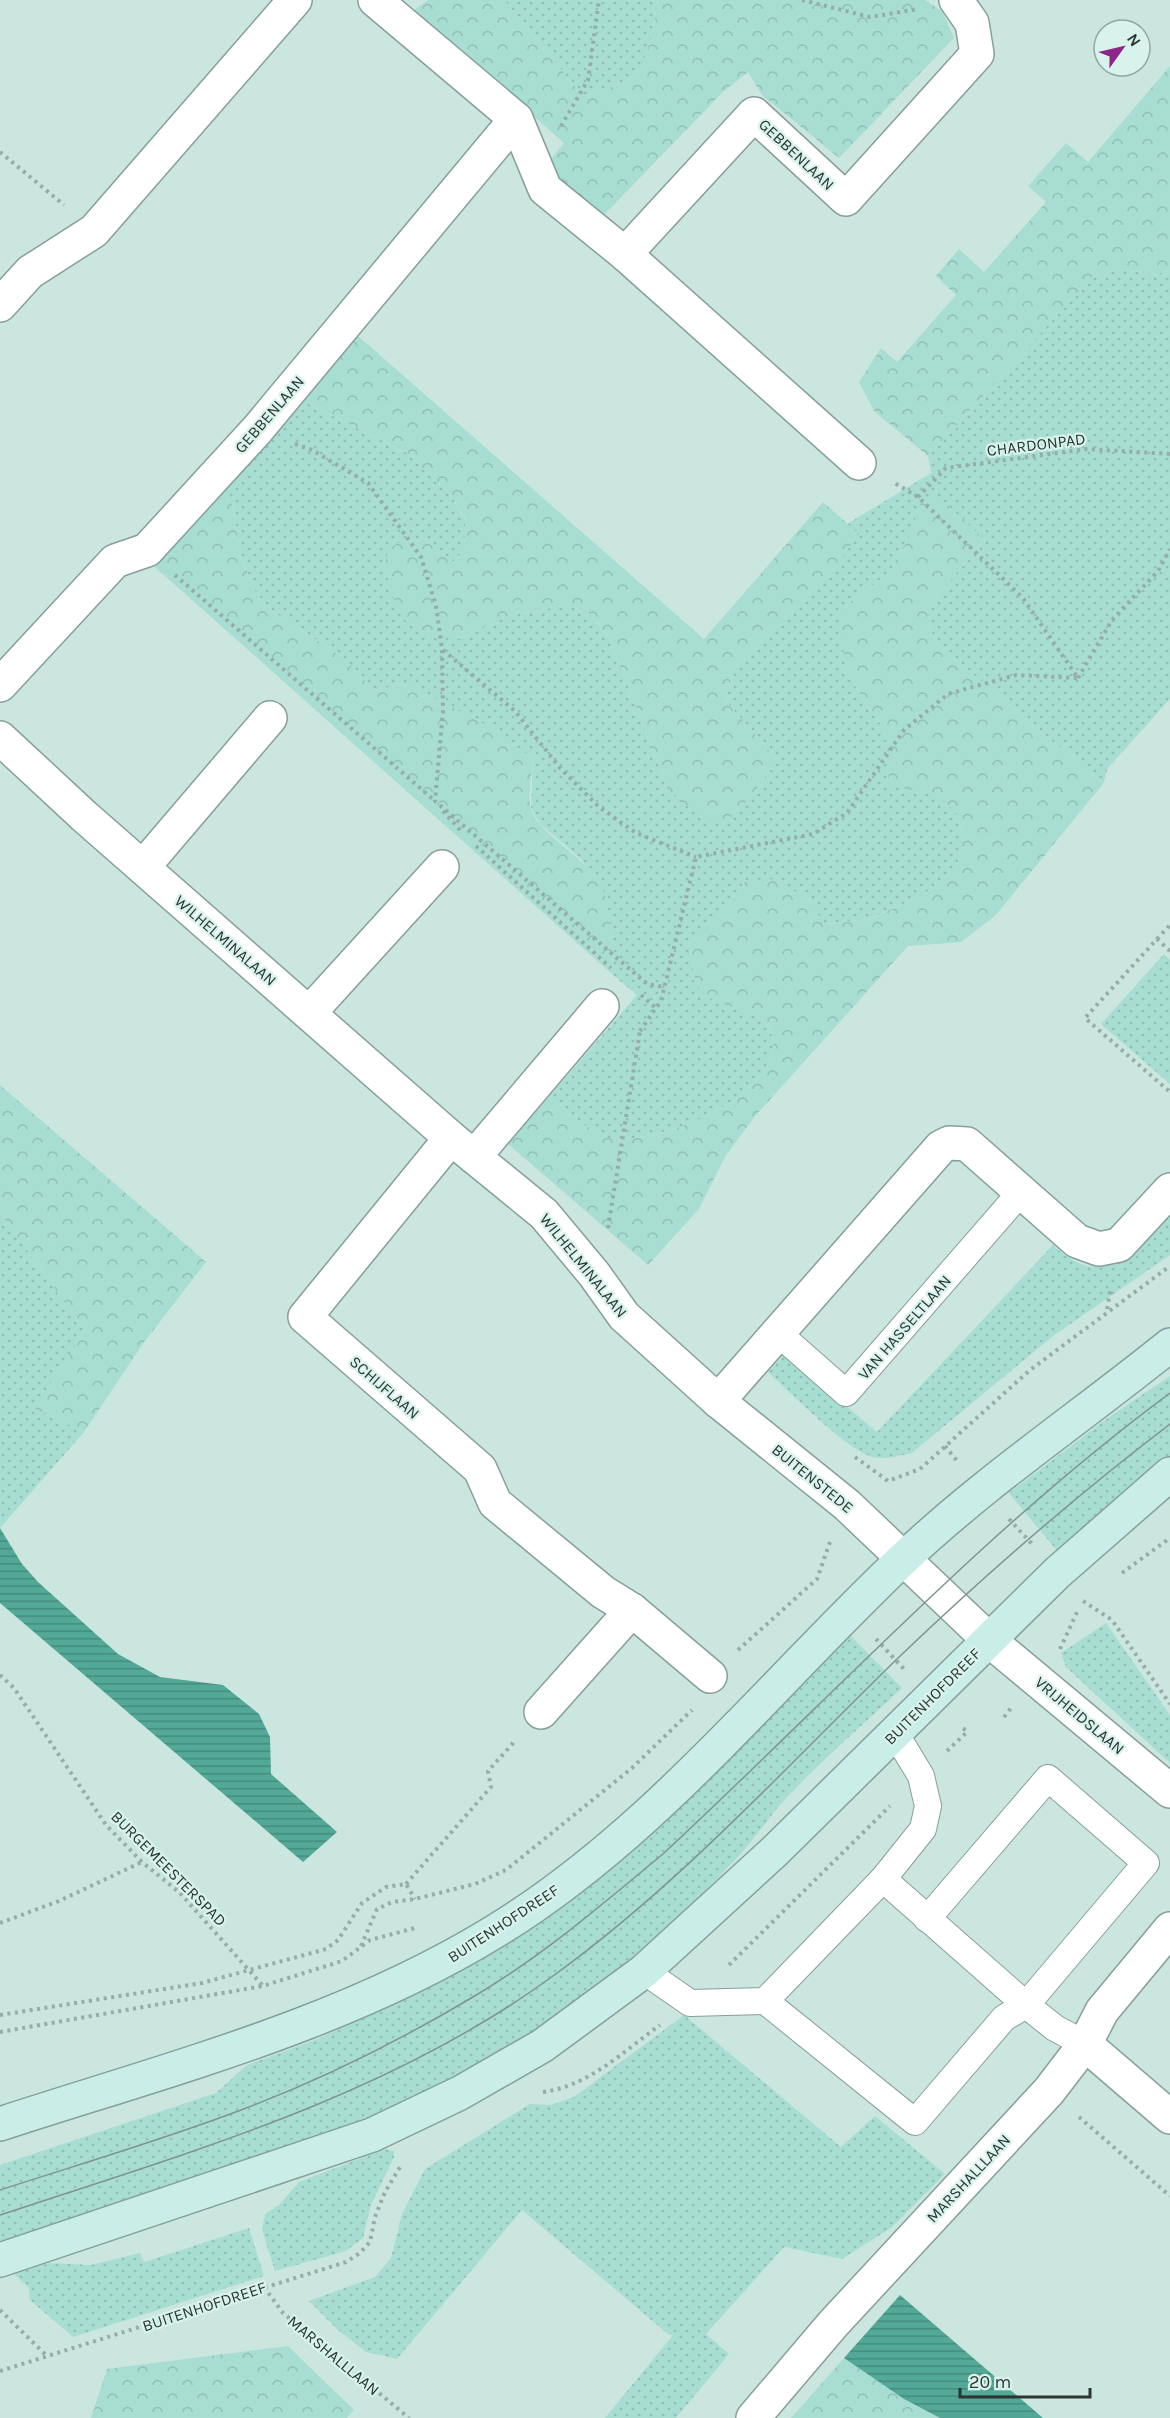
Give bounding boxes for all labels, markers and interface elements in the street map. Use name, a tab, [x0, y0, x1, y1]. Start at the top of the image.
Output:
north arrow	[1092, 18, 1152, 78]
text: N	[1123, 30, 1145, 50]
street label: GEBBENLAAN	[755, 115, 838, 194]
street label: GEBBENLAAN	[231, 372, 308, 457]
street label: CHARDONPAD	[986, 429, 1087, 460]
street label: WILHELMINALAAN	[171, 891, 280, 990]
street label: WILHELMINALAAN	[536, 1209, 631, 1321]
street label: VAN HASSELTLAAN	[854, 1271, 955, 1383]
street label: SCHIJFLAAN	[346, 1352, 423, 1423]
street label: BUITENSTEDE	[768, 1440, 857, 1517]
street label: BUITENHOFDREEF	[880, 1644, 985, 1749]
street label: VRIJHEIDSLAAN	[1031, 1672, 1128, 1758]
street label: BURGEMEESTERSPAD	[107, 1807, 230, 1930]
street label: BUITENHOFDREEF	[444, 1880, 563, 1967]
street label: MARSHALLLAAN	[923, 2130, 1014, 2226]
street label: BUITENHOFDREEF	[140, 2278, 268, 2335]
street label: MARSHALLLAAN	[284, 2312, 383, 2399]
scale bar	[960, 2361, 1090, 2399]
text: 20 m	[969, 2371, 1011, 2393]

